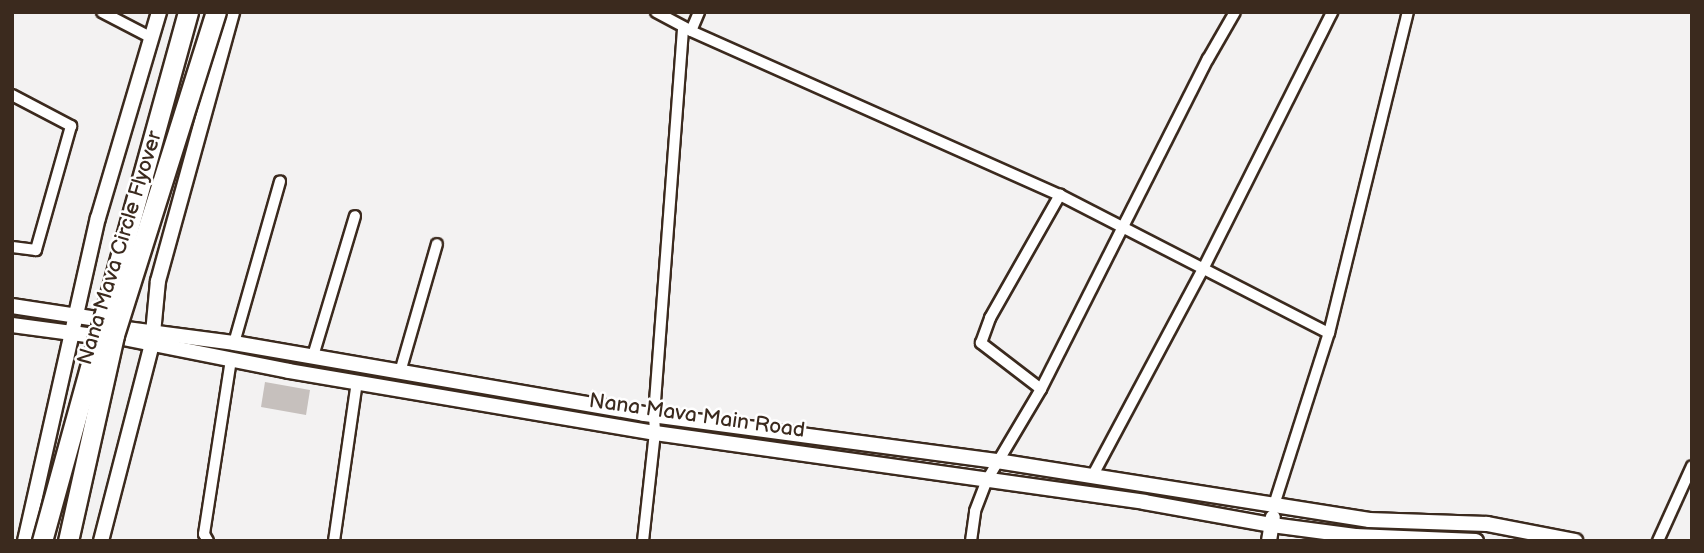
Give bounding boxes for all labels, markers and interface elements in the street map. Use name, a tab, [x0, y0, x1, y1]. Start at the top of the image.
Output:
street label: Nana Mava Circle Flyover	[72, 128, 168, 368]
street label: Nana Mava Main Road	[587, 388, 807, 444]

